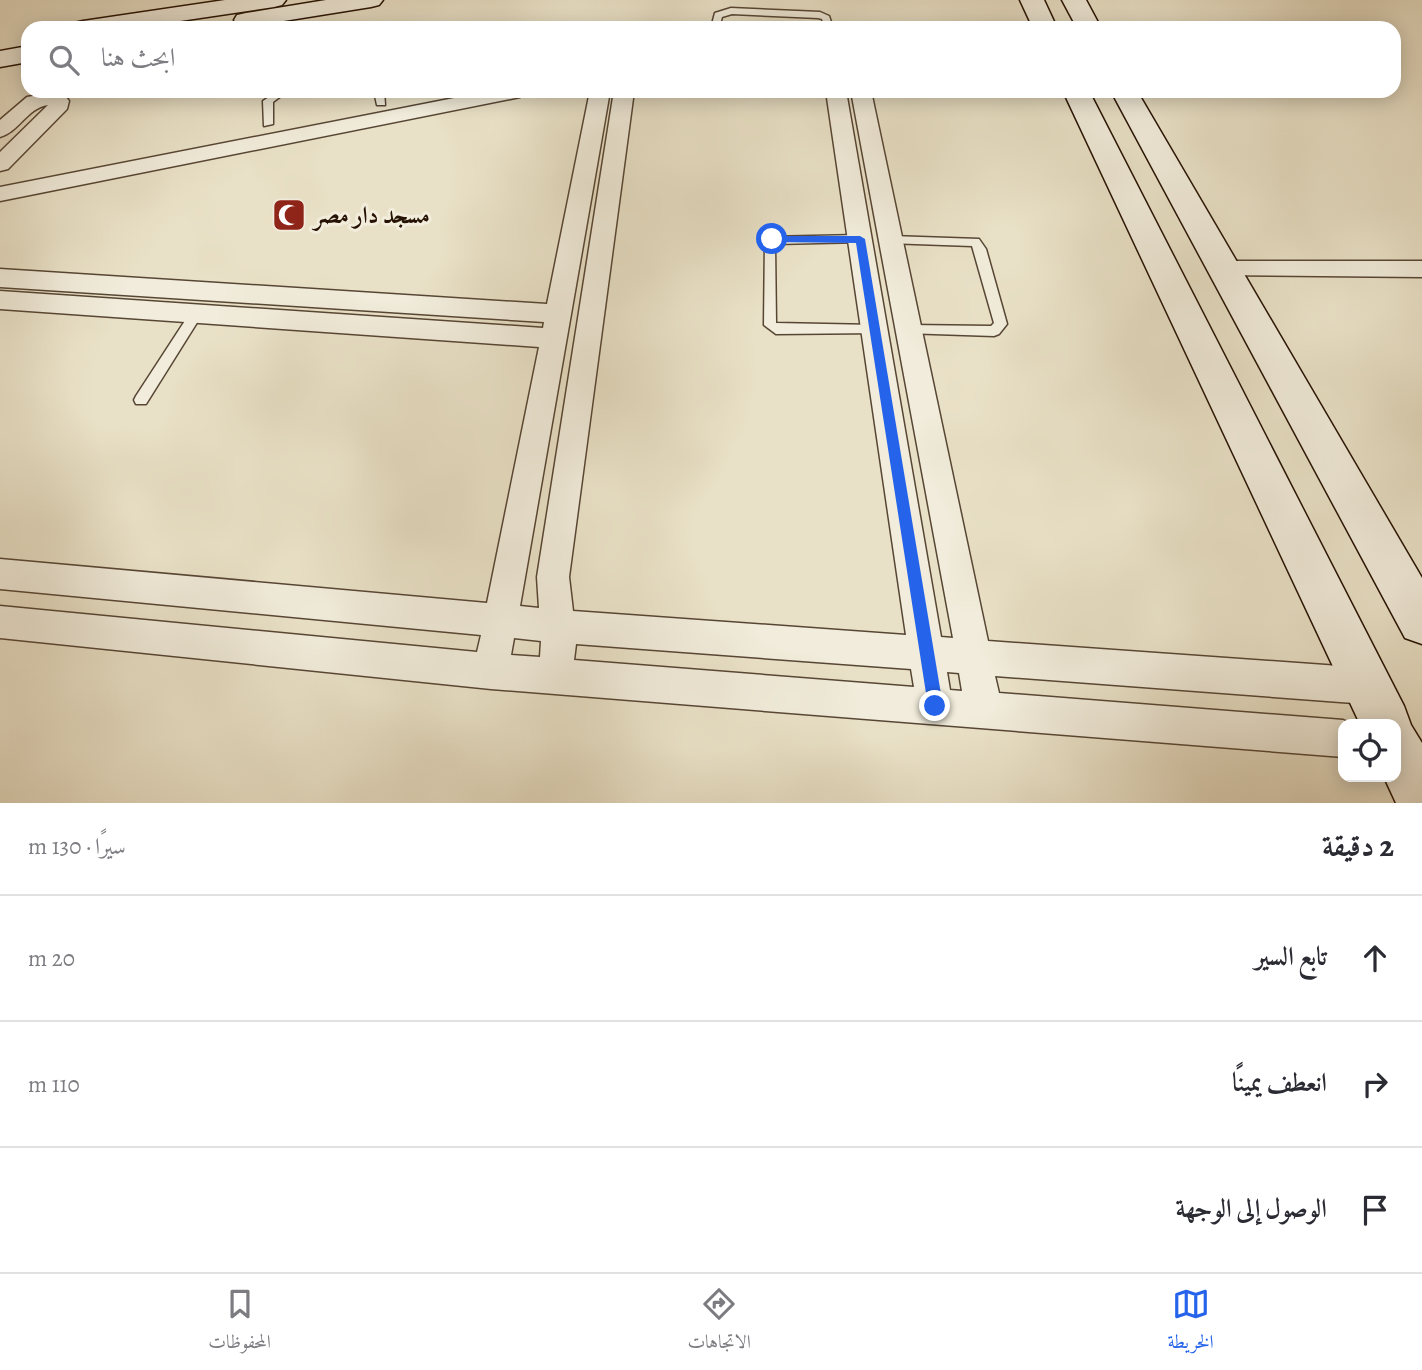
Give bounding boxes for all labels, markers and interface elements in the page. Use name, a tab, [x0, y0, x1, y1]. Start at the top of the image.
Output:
search box	[21, 21, 1401, 98]
text: ابحث هنا	[101, 40, 176, 75]
icon: search	[45, 41, 83, 79]
mosque icon: مسجد دار مصر	[270, 196, 308, 234]
place label: مسجد دار مصر	[311, 199, 430, 231]
route start	[756, 223, 787, 254]
route end	[919, 690, 950, 721]
map controls	[1338, 719, 1401, 782]
button: locate	[1338, 719, 1401, 782]
text: 2 دقيقة	[1322, 826, 1394, 866]
text: سيرًا · 130 m	[28, 831, 126, 862]
text: تابع السير	[1255, 939, 1327, 974]
icon: ahead	[1356, 939, 1394, 977]
text: 20 m	[28, 943, 75, 974]
text: انعطف يمينًا	[1232, 1065, 1327, 1100]
icon: right	[1356, 1065, 1394, 1103]
text: 110 m	[28, 1069, 80, 1100]
text: الوصول إلى الوجهة	[1175, 1191, 1327, 1226]
icon: arrive	[1356, 1191, 1394, 1229]
tab: المحفوظات	[208, 1285, 271, 1360]
tab: الاتجاهات	[688, 1285, 751, 1360]
tab: الخريطة	[1167, 1285, 1214, 1360]

